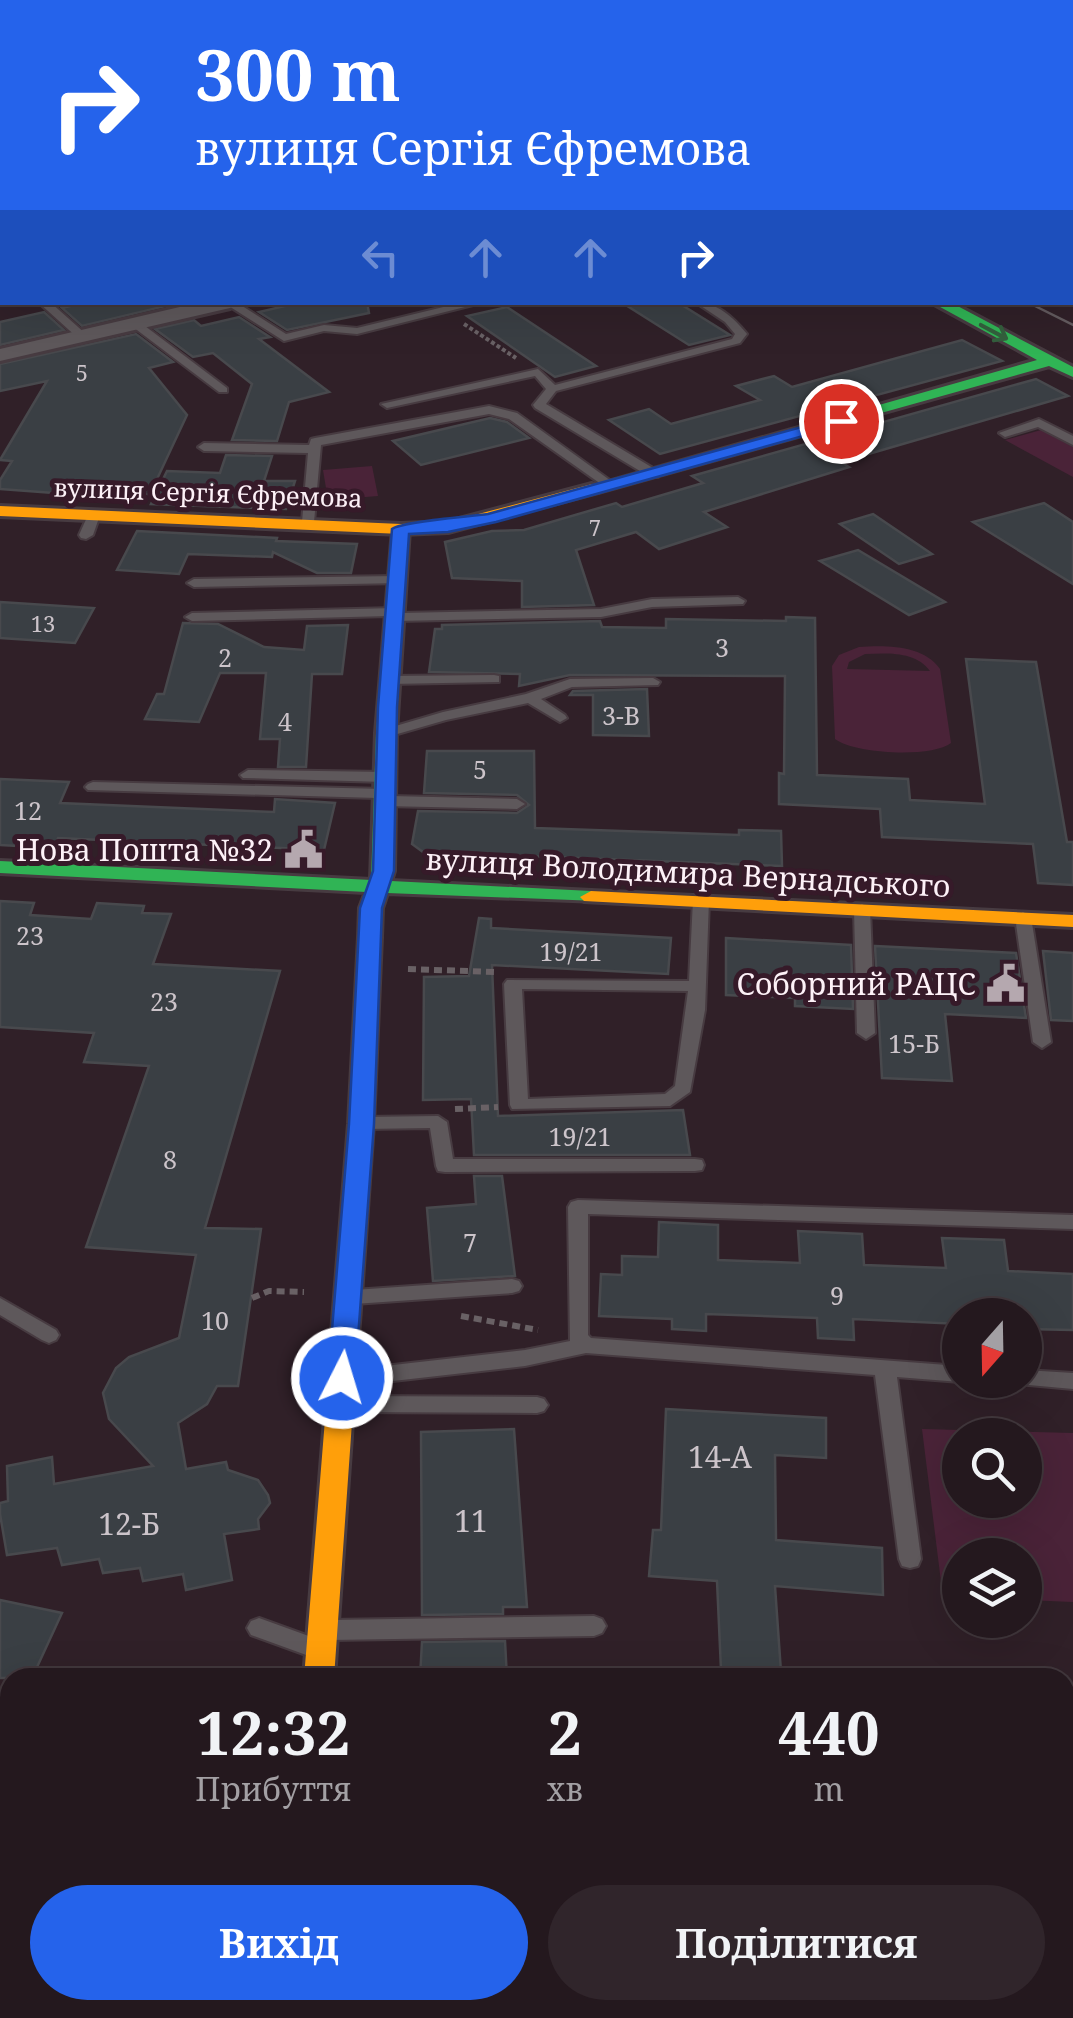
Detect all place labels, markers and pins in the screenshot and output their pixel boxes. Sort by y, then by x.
pin [799,379,884,464]
public building icon: Нова Пошта №32 [282,828,324,870]
place label: Нова Пошта №32 [16,829,273,870]
public building icon: Соборний РАЦС [985,962,1027,1004]
place label: Соборний РАЦС [737,963,976,1004]

